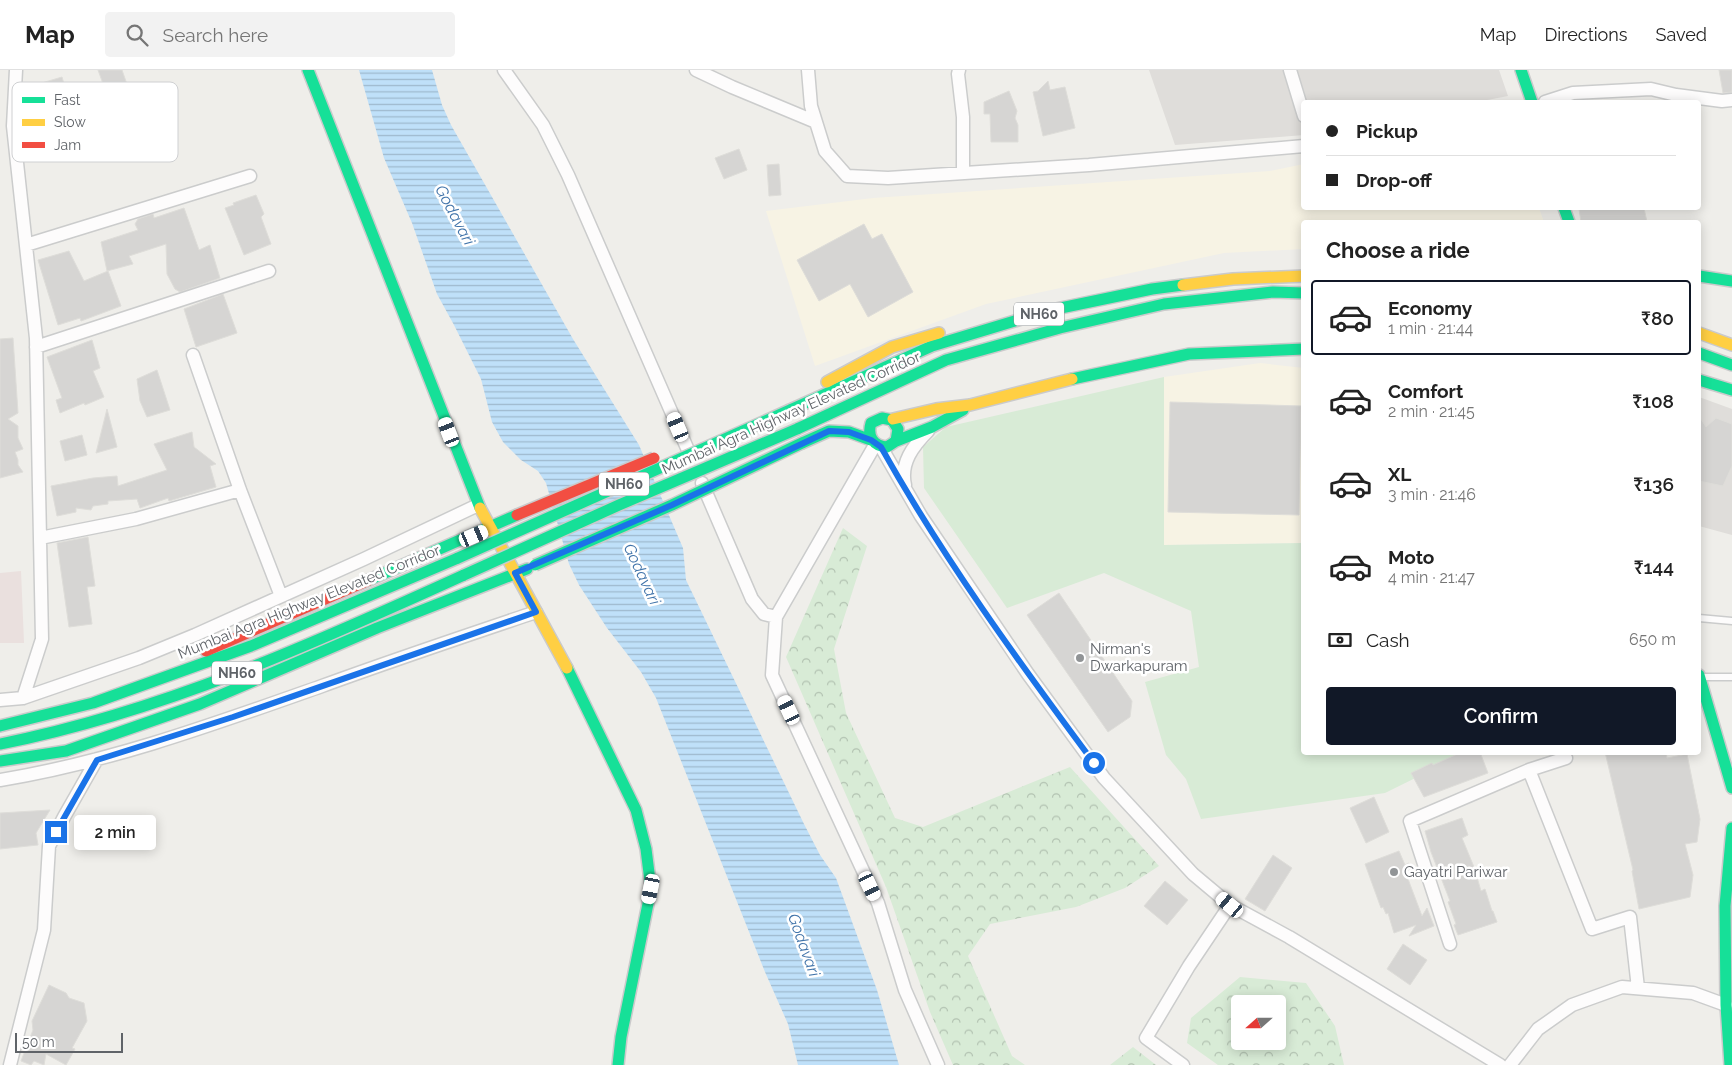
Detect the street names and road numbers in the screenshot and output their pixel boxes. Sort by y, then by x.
road number: NH60 [1014,302,1064,325]
street label: Mumbai Agra Highway Elevated Corridor [659,347,924,478]
road number: NH60 [599,472,649,496]
street label: Mumbai Agra Highway Elevated Corridor [175,541,443,663]
road number: NH60 [212,662,262,684]

